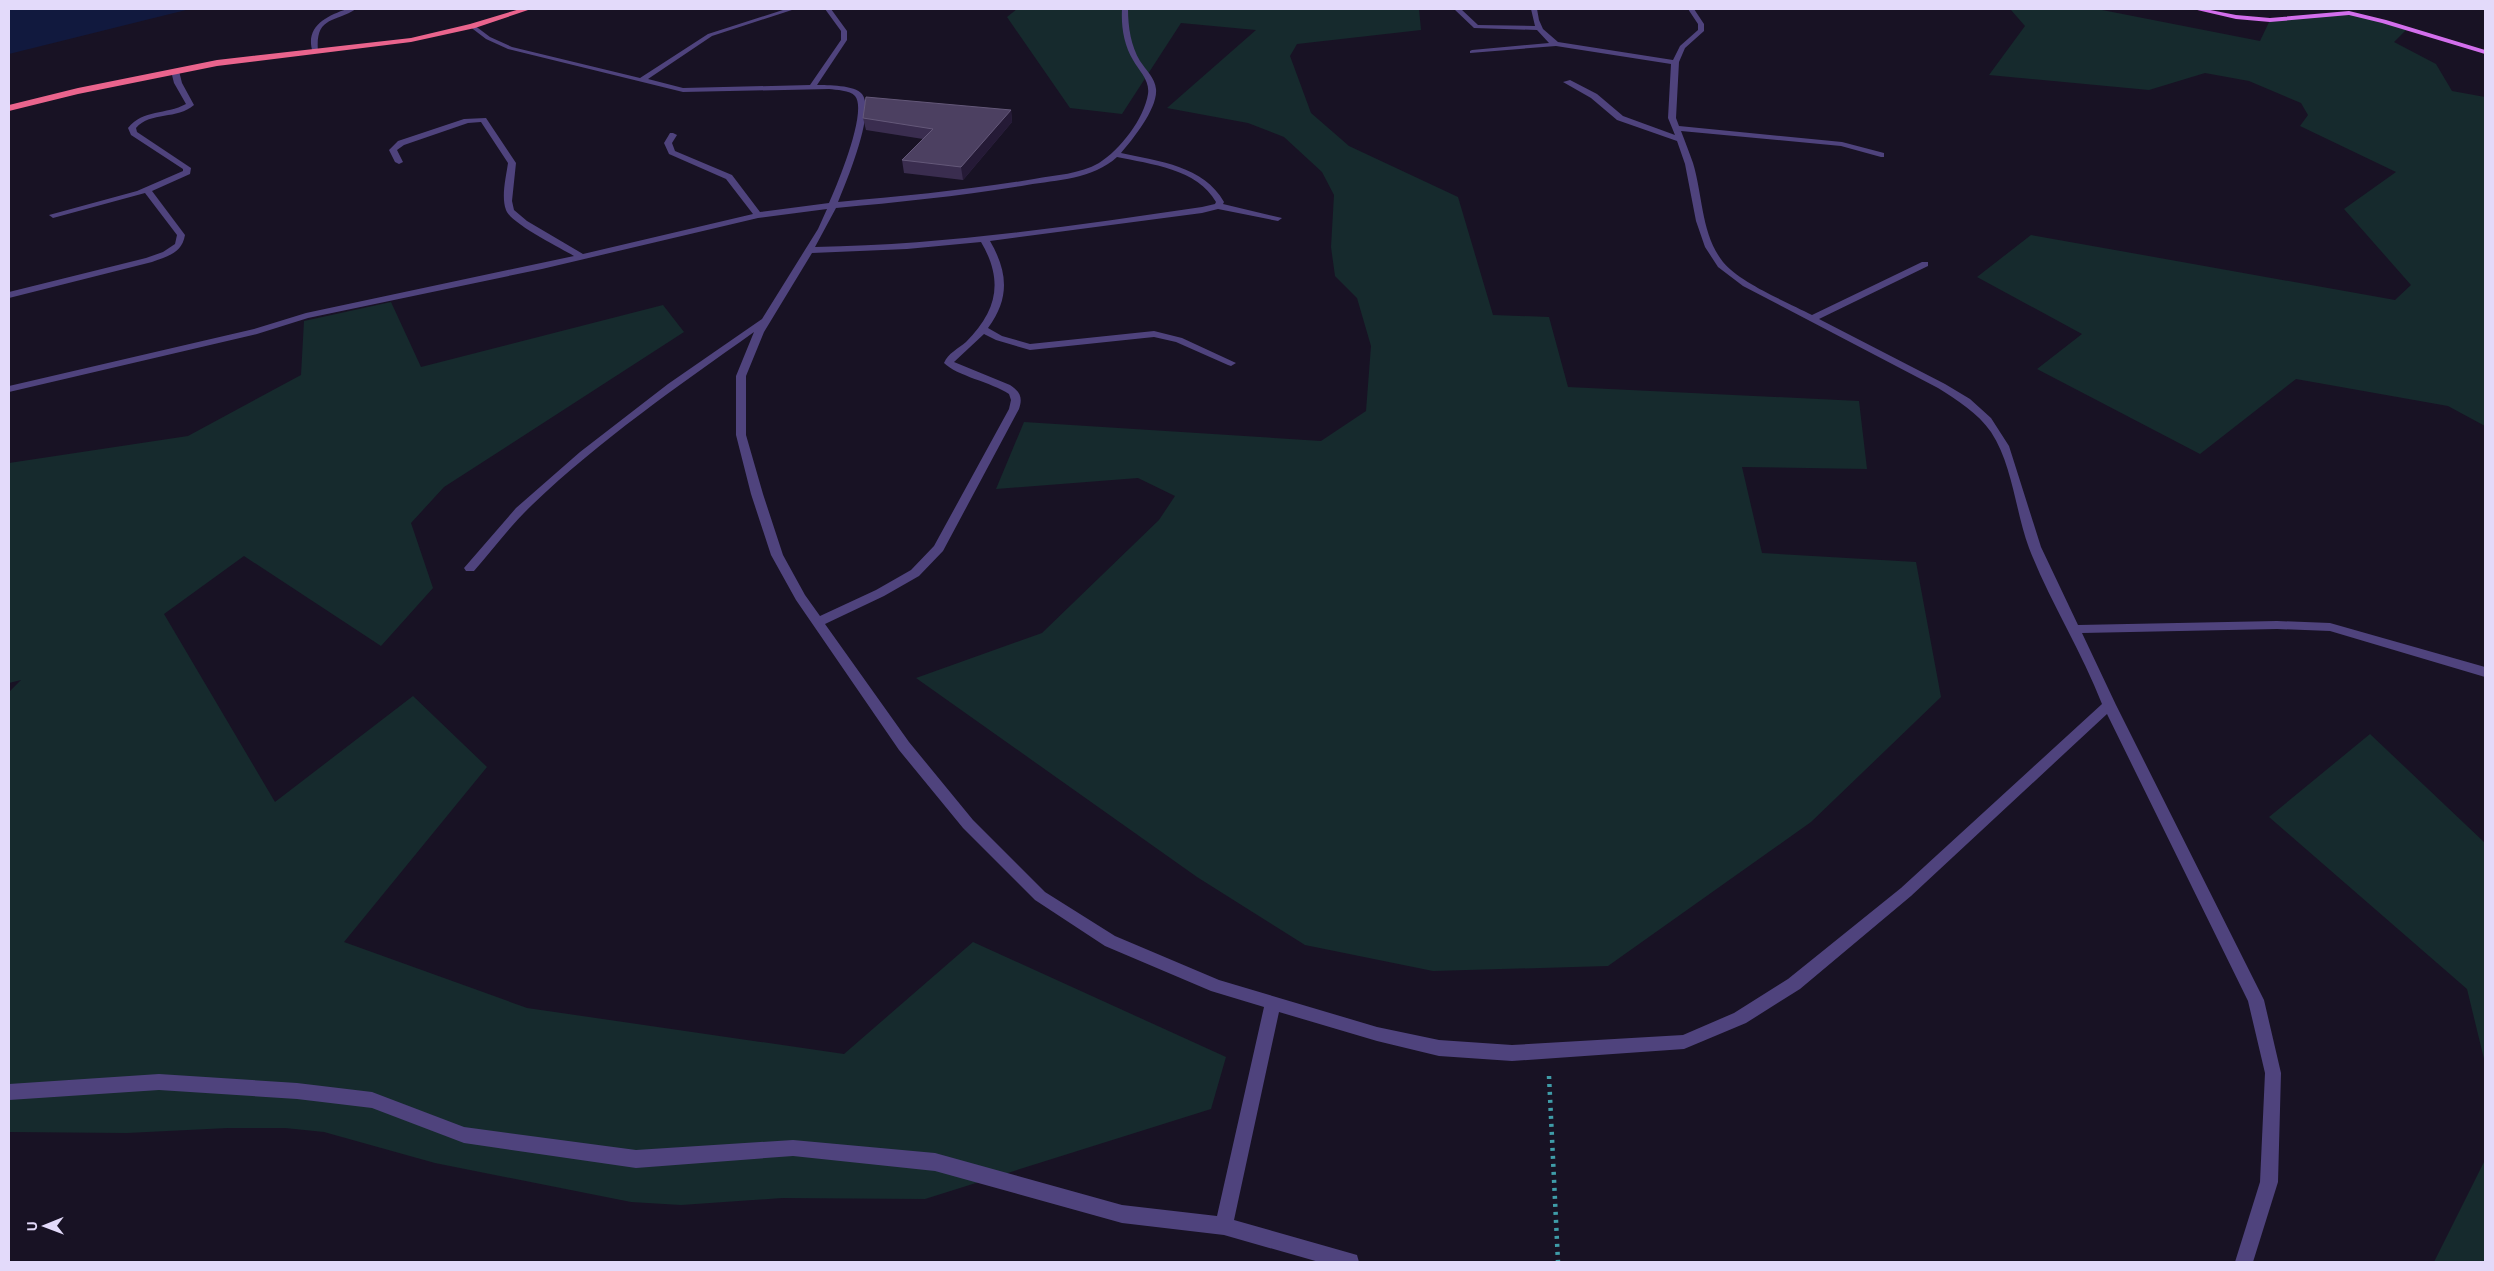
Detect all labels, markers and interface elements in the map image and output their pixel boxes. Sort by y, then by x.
north arrow [20,1201,70,1251]
text: U [23,1221,41,1231]

